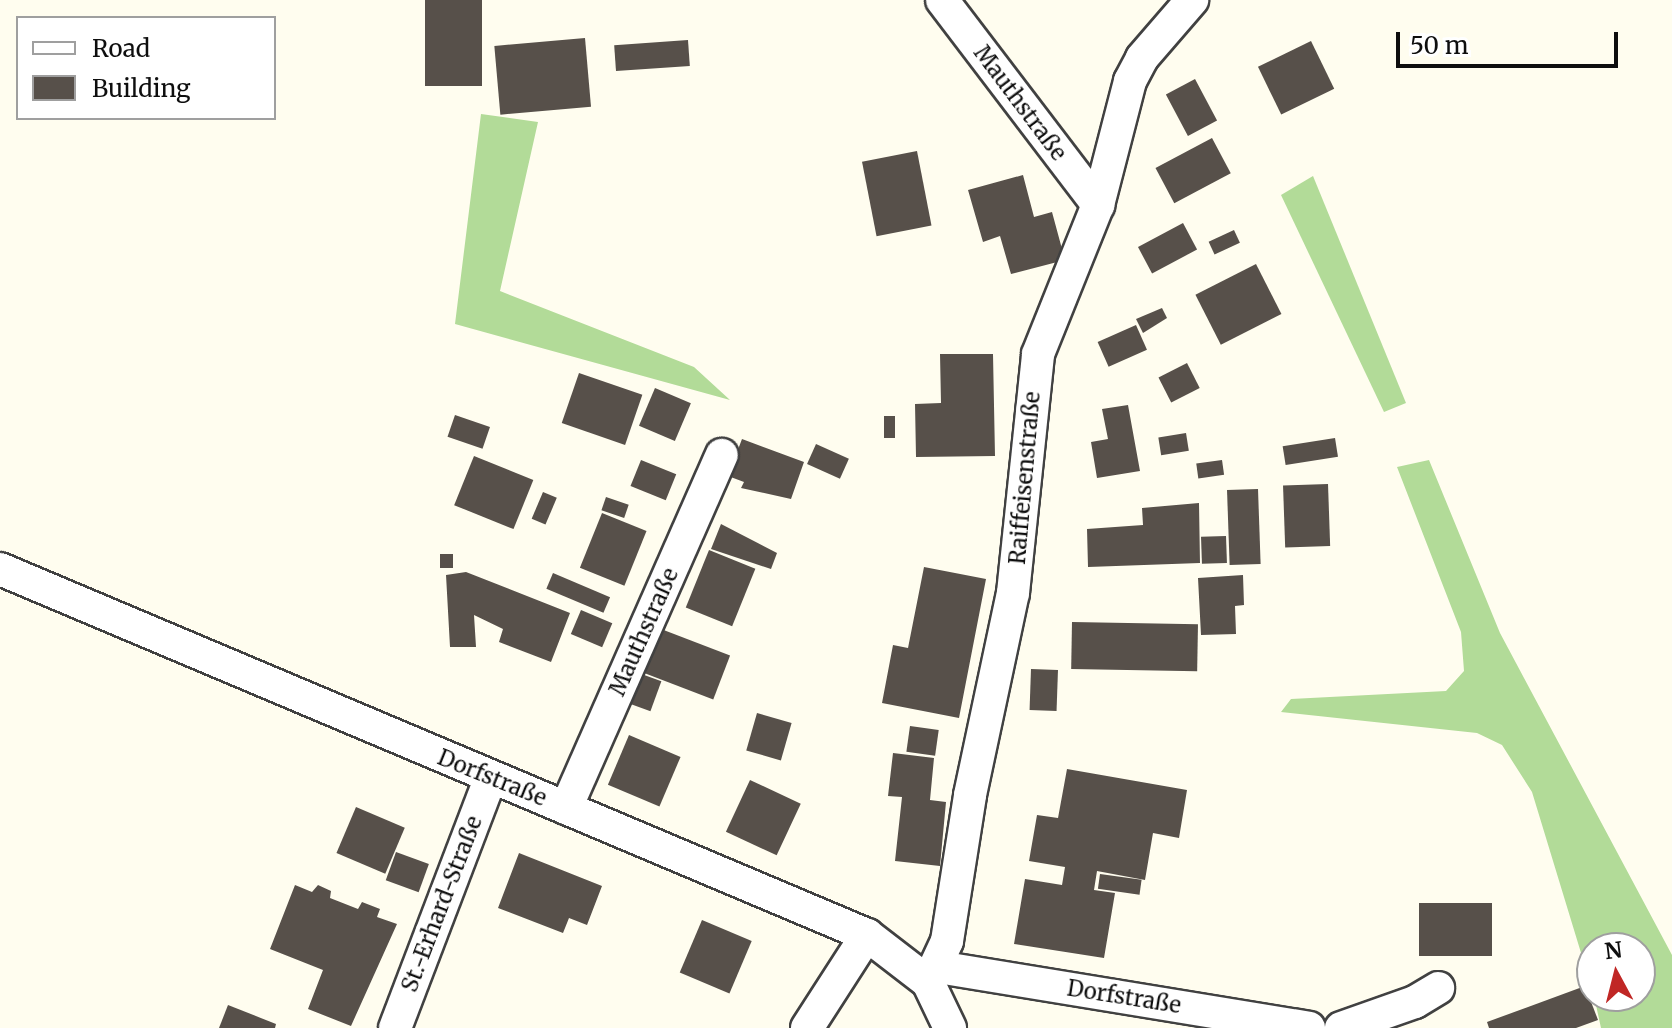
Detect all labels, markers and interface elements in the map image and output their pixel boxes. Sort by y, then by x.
legend [16,16,276,120]
scale bar [1400,16,1622,66]
text: 50 m [1410,30,1469,61]
text: Road [92,33,150,64]
street label: Mauthstraße [968,40,1072,166]
text: Building [92,73,191,104]
street label: Raiffeisenstraße [1004,390,1046,566]
street label: Mauthstraße [604,564,684,700]
street label: Dorfstraße [434,744,550,812]
street label: St.-Erhard-Straße [396,812,488,996]
north arrow [1576,932,1656,1012]
text: N [1603,935,1624,965]
street label: Dorfstraße [1065,975,1183,1019]

